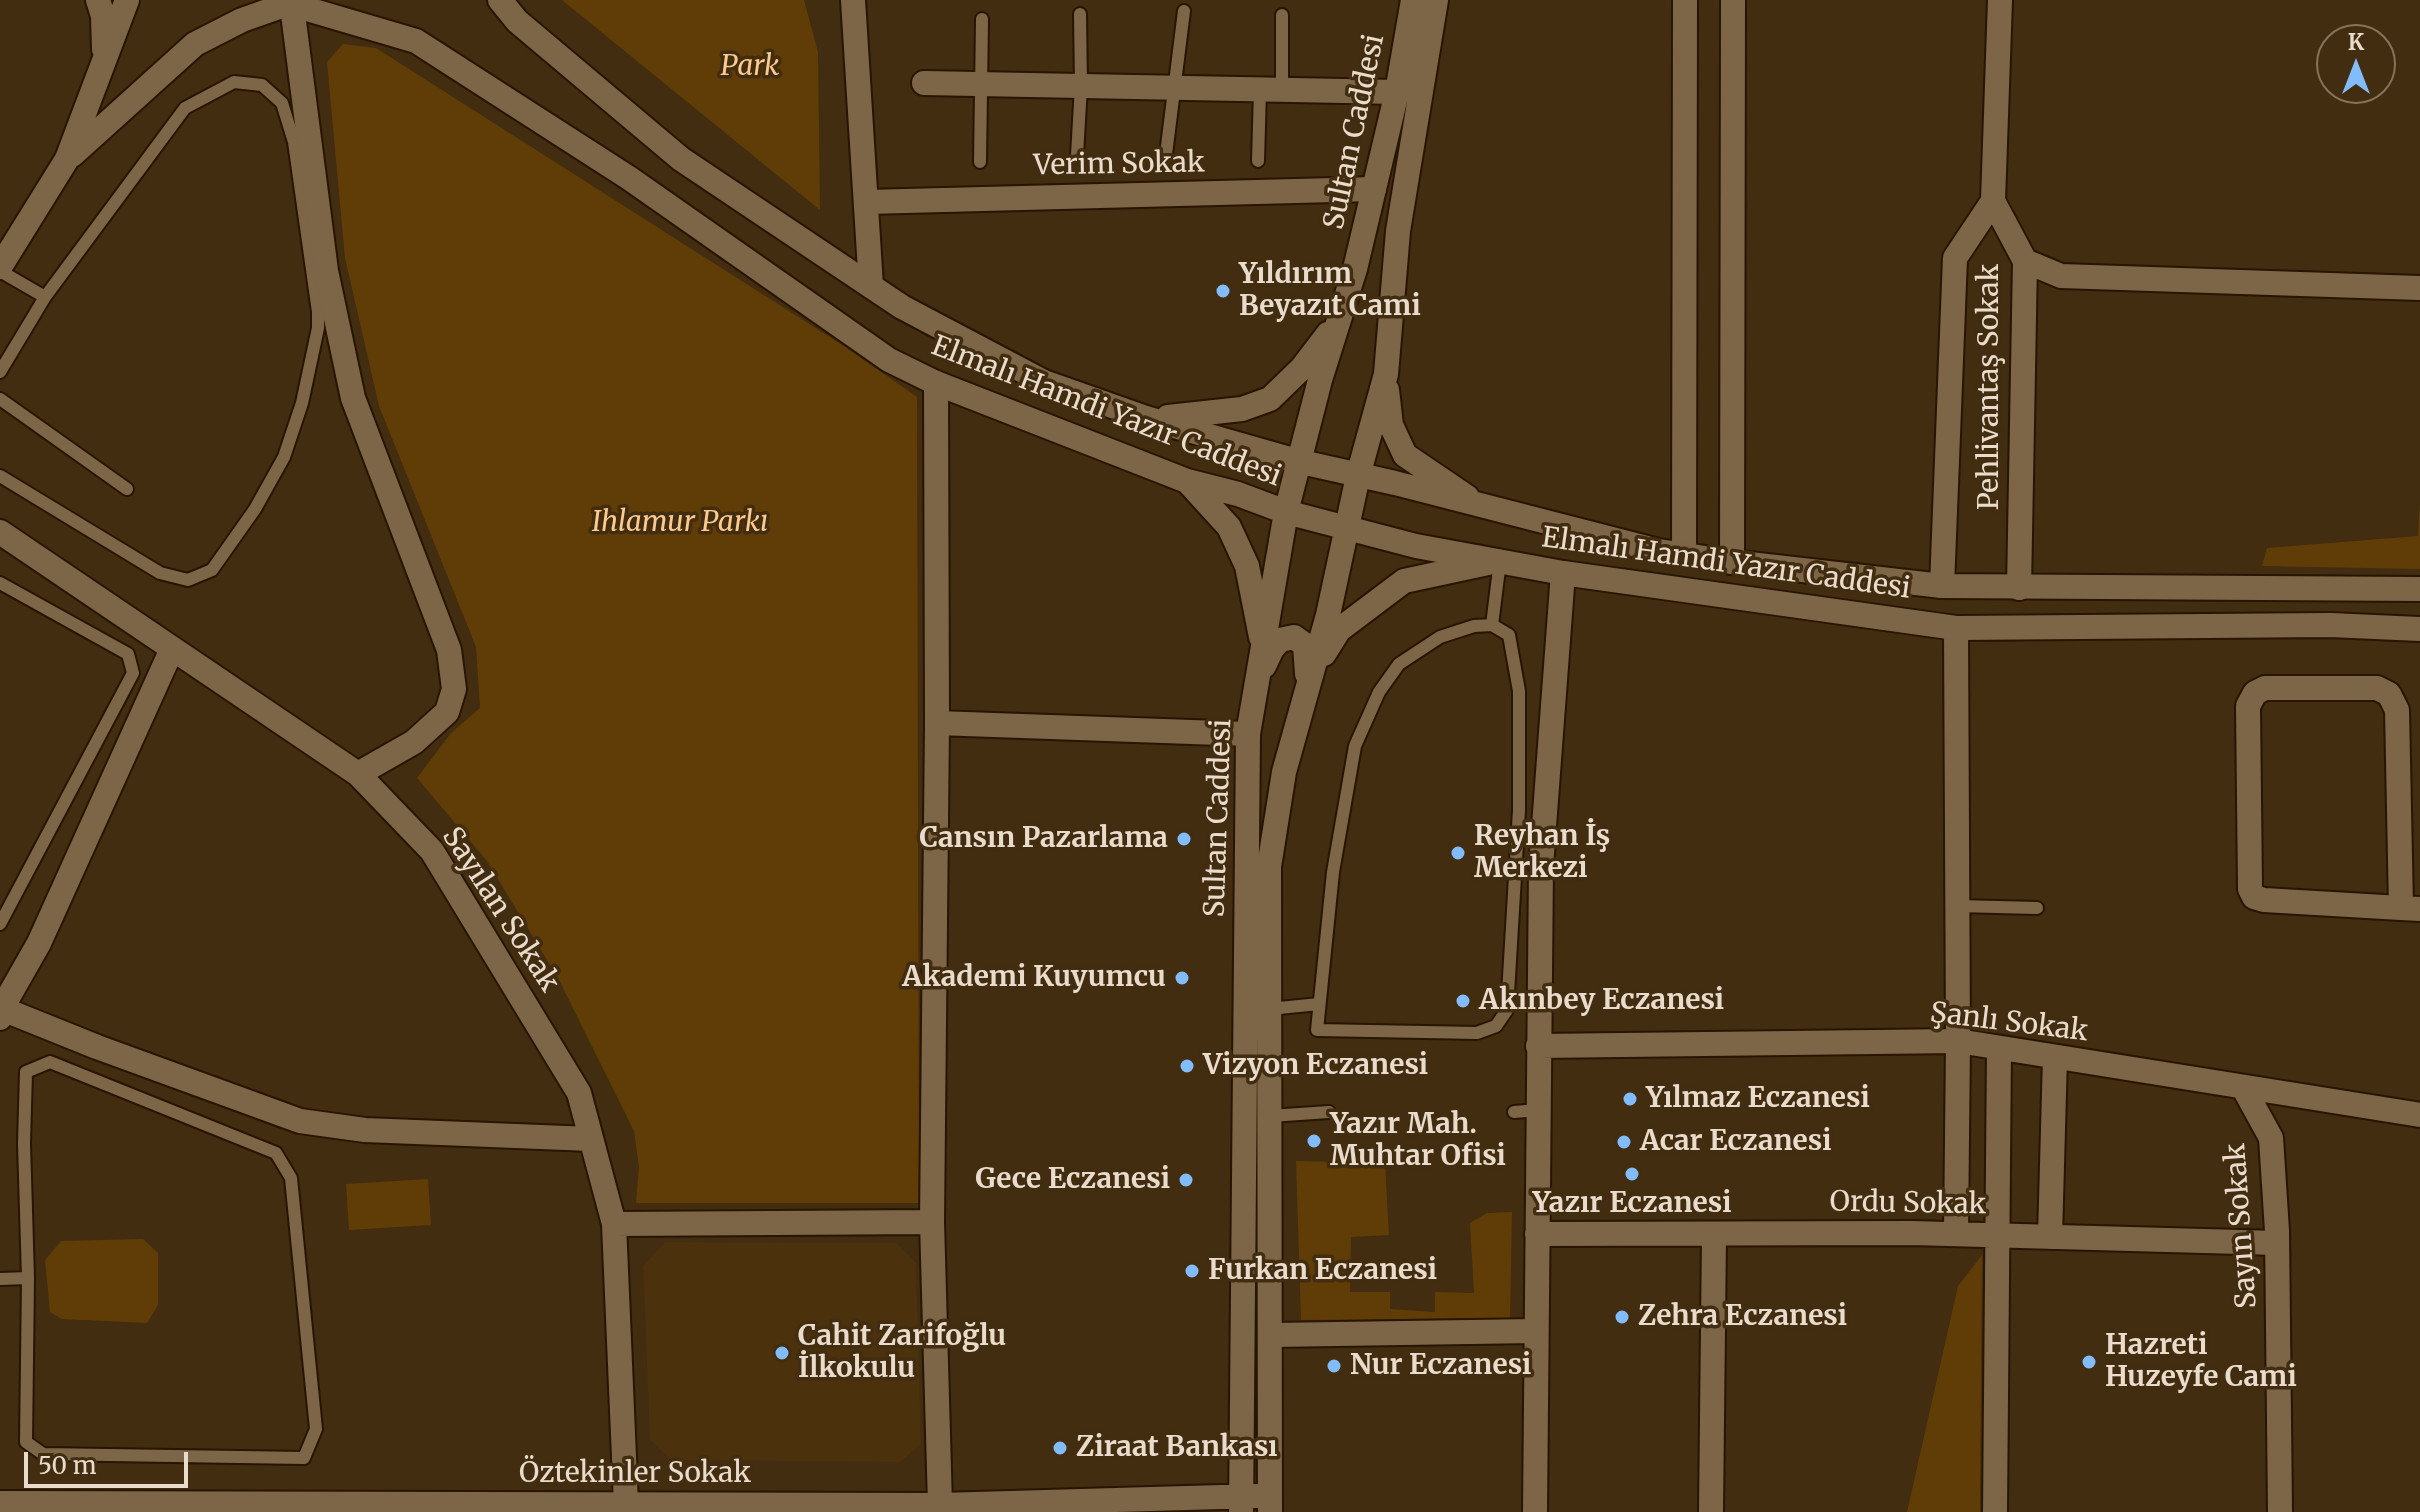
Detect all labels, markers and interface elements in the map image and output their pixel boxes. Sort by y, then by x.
north arrow [2316,24,2396,104]
text: K [2348,28,2364,56]
street label: Sultan Caddesi [1318,31,1392,233]
park label: Park [721,50,779,84]
street label: Verim Sokak [1033,147,1205,183]
place label: Yıldırım Beyazıt Cami [1239,258,1421,324]
street label: Pehlivantaş Sokak [1973,264,2007,510]
marker: Yıldırım Beyazıt Cami [1214,282,1232,300]
street label: Elmalı Hamdi Yazır Caddesi [926,330,1286,494]
park label: Ihlamur Parkı [592,506,768,540]
street label: Elmalı Hamdi Yazır Caddesi [1540,521,1912,607]
street label: Sultan Caddesi [1199,718,1239,918]
place label: Reyhan İş Merkezi [1474,820,1610,886]
street label: Sayılan Sokak [434,822,566,998]
place label: Cansın Pazarlama [919,822,1168,856]
marker: Cansın Pazarlama [1175,830,1193,848]
marker: Reyhan İş Merkezi [1449,844,1467,862]
place label: Akademi Kuyumcu [902,961,1166,995]
marker: Akademi Kuyumcu [1173,969,1191,987]
place label: Akınbey Eczanesi [1479,984,1724,1018]
marker: Akınbey Eczanesi [1454,992,1472,1010]
street label: Şanlı Sokak [1928,997,2090,1049]
place label: Vizyon Eczanesi [1203,1049,1428,1083]
marker: Vizyon Eczanesi [1178,1057,1196,1075]
place label: Yılmaz Eczanesi [1646,1082,1870,1116]
marker: Yılmaz Eczanesi [1621,1090,1639,1108]
place label: Yazır Mah. Muhtar Ofisi [1330,1108,1506,1174]
place label: Acar Eczanesi [1640,1125,1831,1159]
marker: Yazır Mah. Muhtar Ofisi [1305,1132,1323,1150]
marker: Acar Eczanesi [1615,1133,1633,1151]
street label: Sayın Sokak [2219,1142,2265,1310]
place label: Gece Eczanesi [975,1163,1170,1197]
marker: Yazır Eczanesi [1623,1165,1641,1183]
marker: Gece Eczanesi [1177,1171,1195,1189]
street label: Ordu Sokak [1829,1186,1987,1222]
place label: Yazır Eczanesi [1533,1187,1731,1221]
place label: Furkan Eczanesi [1208,1254,1437,1288]
marker: Furkan Eczanesi [1183,1262,1201,1280]
place label: Zehra Eczanesi [1638,1300,1847,1334]
marker: Zehra Eczanesi [1613,1308,1631,1326]
place label: Cahit Zarifoğlu İlkokulu [798,1320,1006,1386]
place label: Hazreti Huzeyfe Cami [2105,1329,2297,1395]
marker: Cahit Zarifoğlu İlkokulu [773,1344,791,1362]
place label: Nur Eczanesi [1350,1349,1531,1383]
marker: Hazreti Huzeyfe Cami [2080,1353,2098,1371]
marker: Nur Eczanesi [1325,1357,1343,1375]
place label: Ziraat Bankası [1076,1431,1278,1465]
scale bar [28,1436,192,1486]
marker: Ziraat Bankası [1051,1439,1069,1457]
text: 50 m [38,1450,97,1481]
street label: Öztekinler Sokak [519,1457,751,1491]

